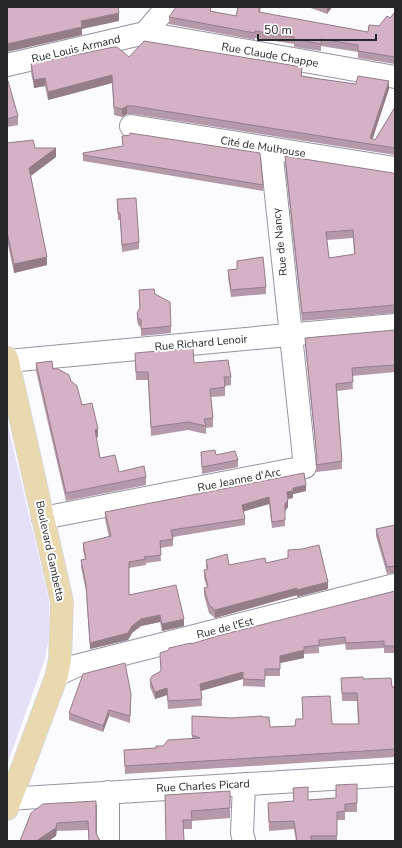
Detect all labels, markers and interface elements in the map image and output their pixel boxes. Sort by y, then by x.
scale bar [258,16,376,42]
text: 50 m [264,22,292,38]
street label: Rue Louis Armand [30,31,122,67]
street label: Rue Claude Chappe [220,39,320,71]
street label: Cité de Mulhouse [219,133,307,161]
street label: Rue de Nancy [269,207,291,277]
street label: Rue Richard Lenoir [154,331,248,355]
street label: Rue Jeanne d'Arc [196,465,282,495]
street label: Boulevard Gambetta [32,500,68,603]
street label: Rue de l'Est [195,614,255,642]
street label: Rue Charles Picard [156,776,250,796]

